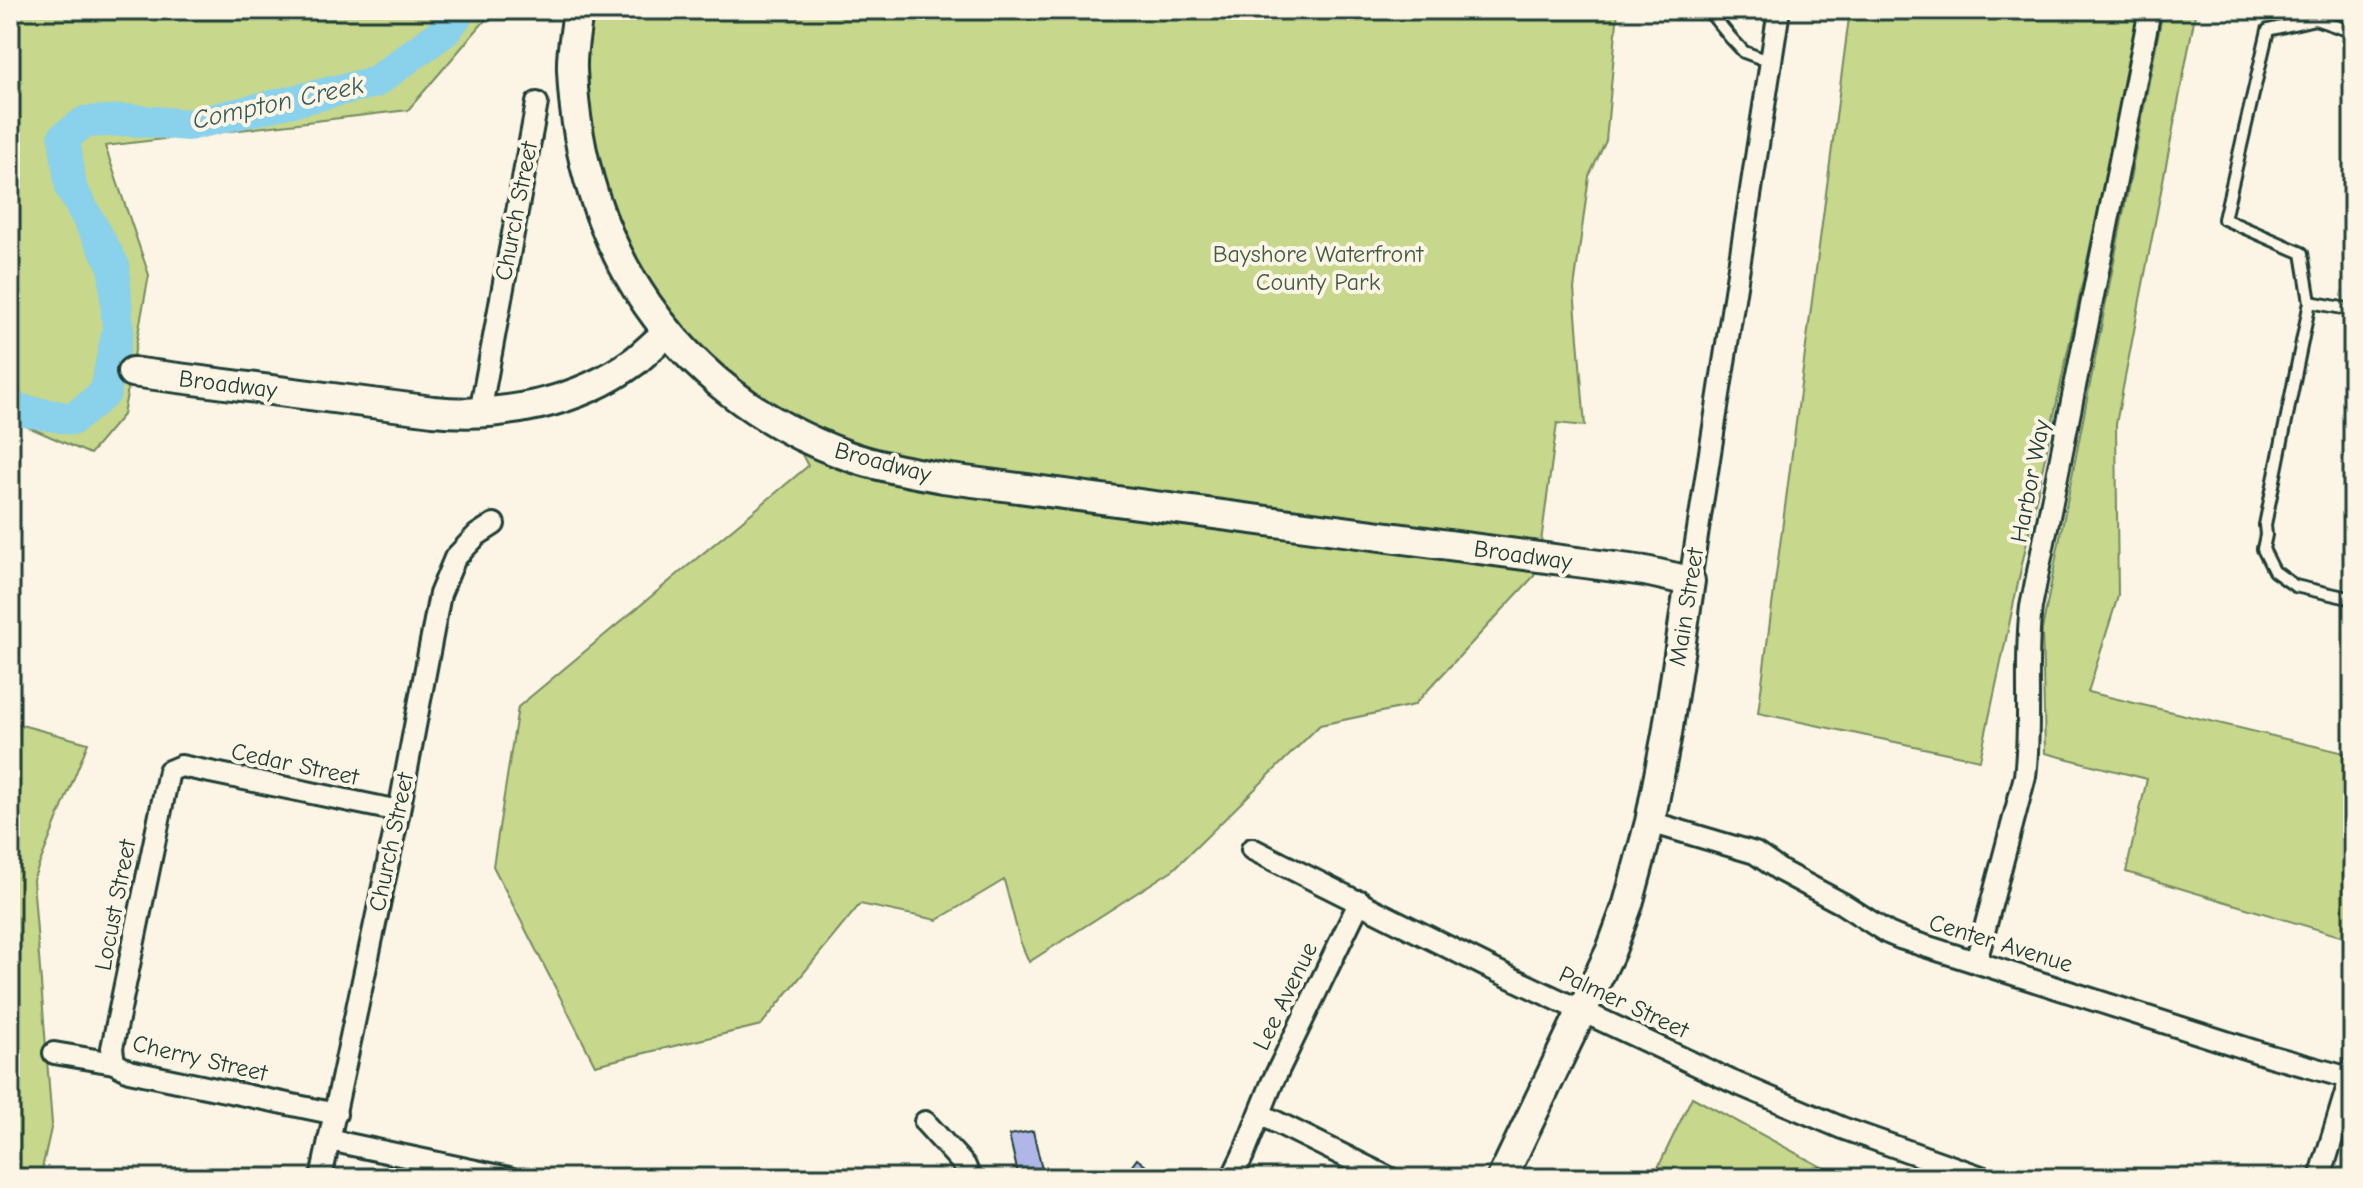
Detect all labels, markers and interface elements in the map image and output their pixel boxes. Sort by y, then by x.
water label: Compton Creek [190,70,367,136]
street label: Church Street [489,138,543,283]
park label: Bayshore Waterfront County Park [1213,240,1424,296]
street label: Broadway [177,364,279,404]
street label: Harbor Way [2004,417,2056,545]
street label: Broadway [832,436,935,488]
street label: Broadway [1472,534,1574,576]
street label: Main Street [1663,545,1709,668]
street label: Cedar Street [229,737,362,791]
street label: Church Street [363,769,420,914]
street label: Locust Street [89,836,142,973]
street label: Center Avenue [1926,908,2076,978]
street label: Lee Avenue [1247,937,1323,1055]
street label: Palmer Street [1555,960,1694,1045]
street label: Cherry Street [130,1029,271,1087]

